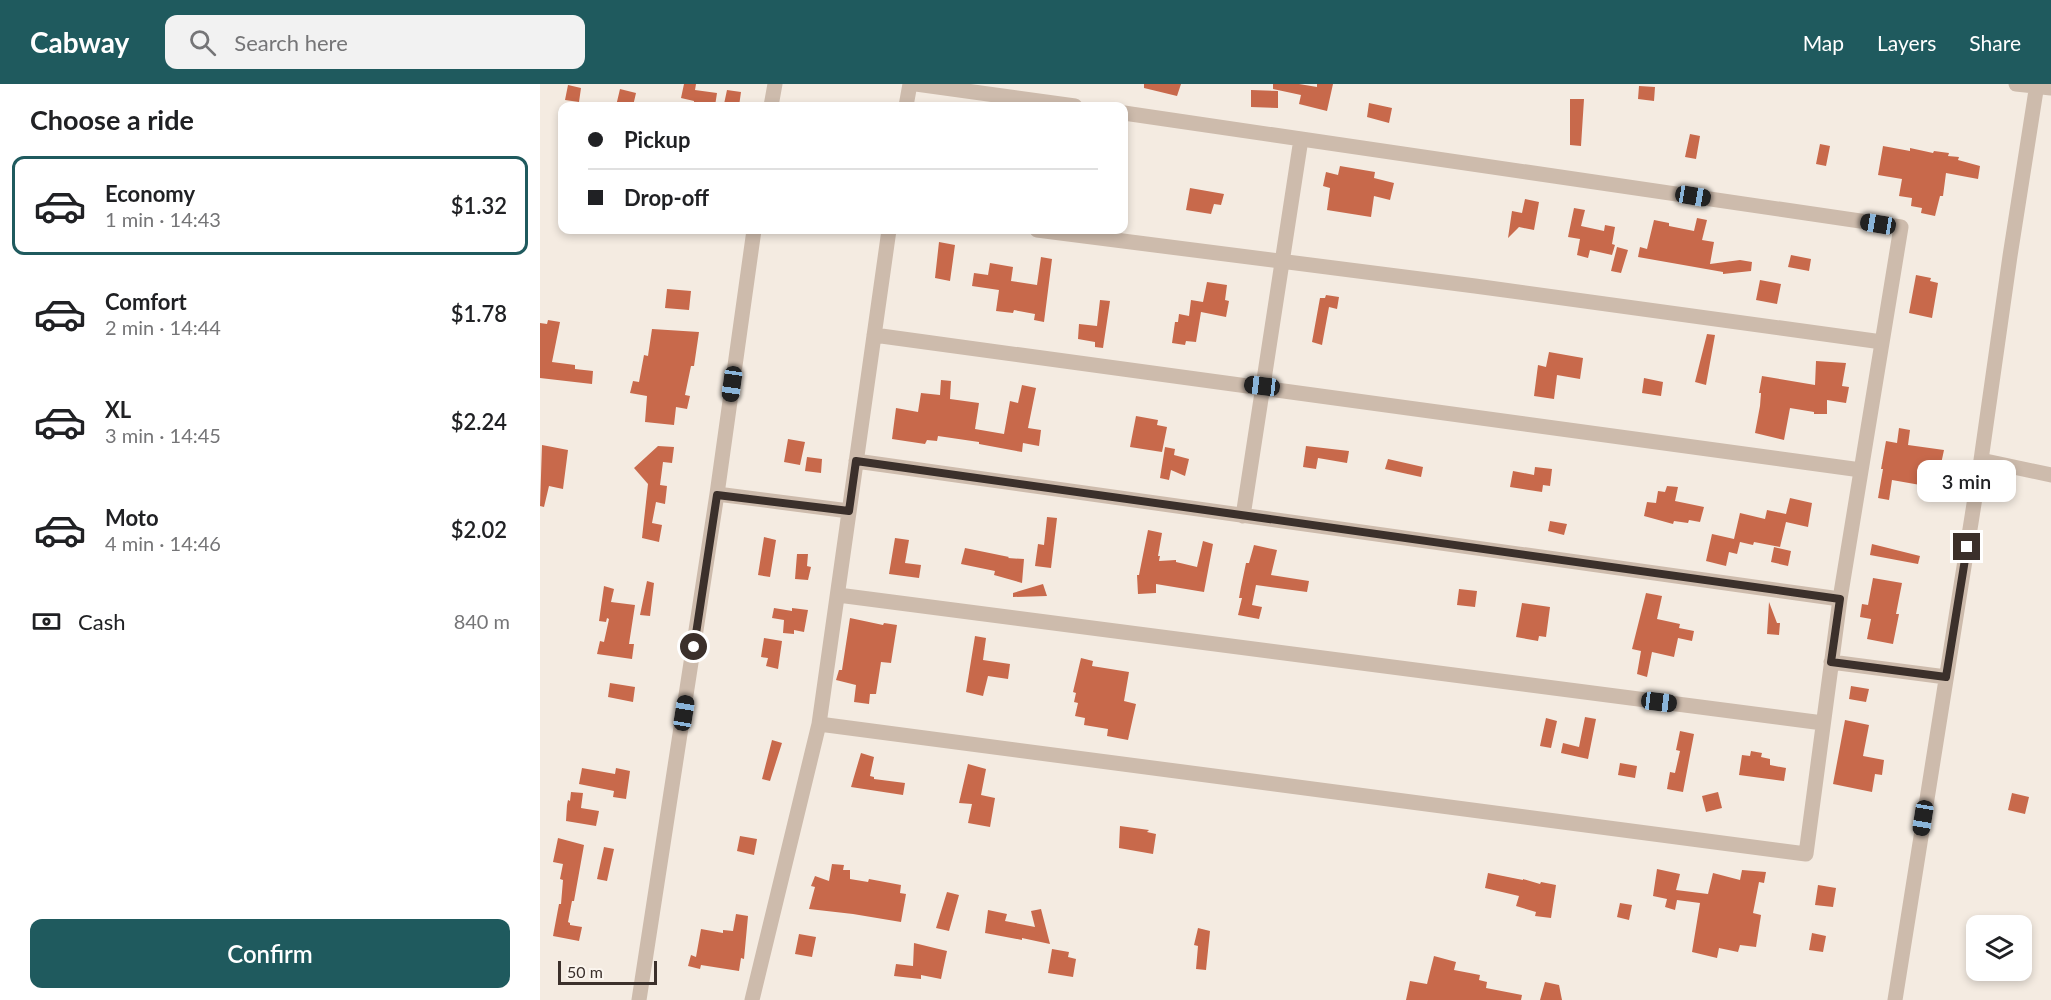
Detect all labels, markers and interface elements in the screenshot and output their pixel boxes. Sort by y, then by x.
search box [165,15,585,69]
text: Cabway [30,25,129,59]
icon: search [186,26,219,59]
text: Search here [234,29,348,56]
text: Map [1803,30,1844,55]
text: Layers [1877,30,1936,55]
text: Share [1969,30,2021,55]
text: Choose a ride [30,103,194,136]
text: Pickup [624,126,690,153]
icon: car [33,179,87,233]
text: Economy [105,180,195,207]
text: Drop-off [624,184,709,211]
car [1674,184,1712,208]
text: $1.32 [451,192,507,219]
text: 1 min · 14:43 [105,207,221,231]
car [1859,212,1897,236]
icon: car [33,287,87,341]
text: Comfort [105,288,187,315]
text: $1.78 [451,300,507,327]
text: 2 min · 14:44 [105,315,221,339]
car [721,365,743,403]
car [1243,375,1281,397]
icon: car [33,395,87,449]
text: XL [105,396,131,423]
text: $2.24 [451,408,507,435]
text: 3 min · 14:45 [105,423,221,447]
callout: 3 min [1918,460,2016,502]
text: 3 min [1942,469,1991,493]
icon: car [33,503,87,557]
text: Moto [105,504,159,531]
text: $2.02 [451,516,507,543]
text: 4 min · 14:46 [105,531,221,555]
route end [1953,533,1980,560]
icon: cash [30,605,63,638]
text: Cash [78,608,125,635]
text: 840 m [454,609,510,633]
route start [680,633,707,660]
car [1640,691,1678,713]
car [672,694,696,732]
car [1911,799,1935,837]
map controls [1966,915,2032,981]
button: layers [1966,915,2032,981]
button: Confirm [30,919,510,988]
scale bar [558,958,657,986]
text: 50 m [567,962,603,981]

